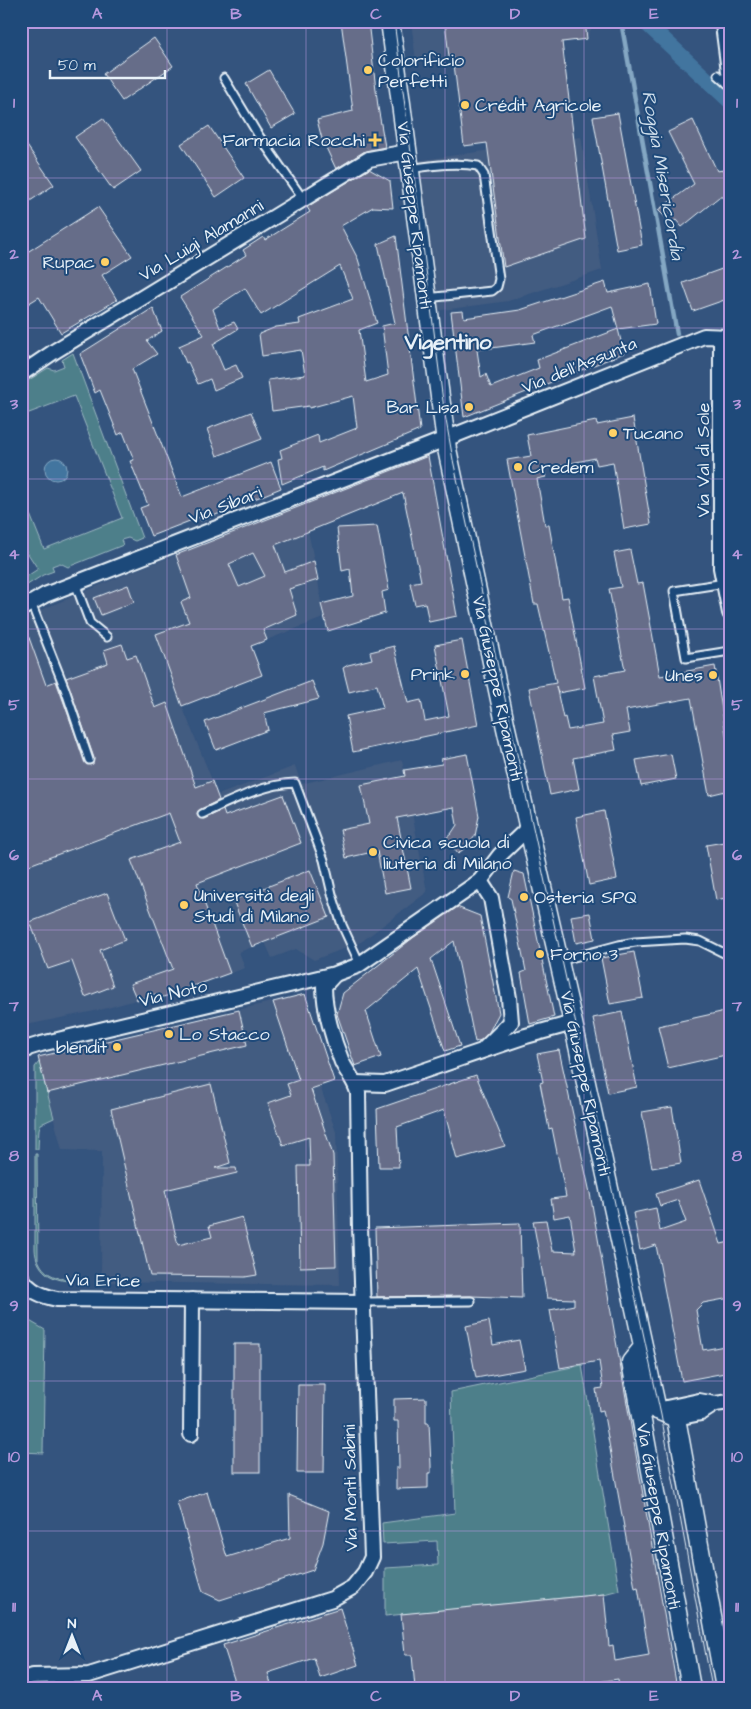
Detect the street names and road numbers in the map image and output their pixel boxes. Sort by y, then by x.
street label: Via Giuseppe Ripamonti [391,120,438,310]
street label: Via Luigi Alamanni [134,193,269,288]
street label: Via dell'Assunta [518,331,640,400]
street label: Via Val di Sole [691,403,716,517]
street label: Via Sibari [185,480,266,531]
street label: Via Giuseppe Ripamonti [466,593,529,783]
street label: Via Noto [137,974,210,1013]
street label: Via Giuseppe Ripamonti [554,988,617,1178]
street label: Via Erice [65,1267,141,1294]
street label: Via Giuseppe Ripamonti [630,1421,687,1611]
street label: Via Monti Sabini [337,1424,364,1552]

